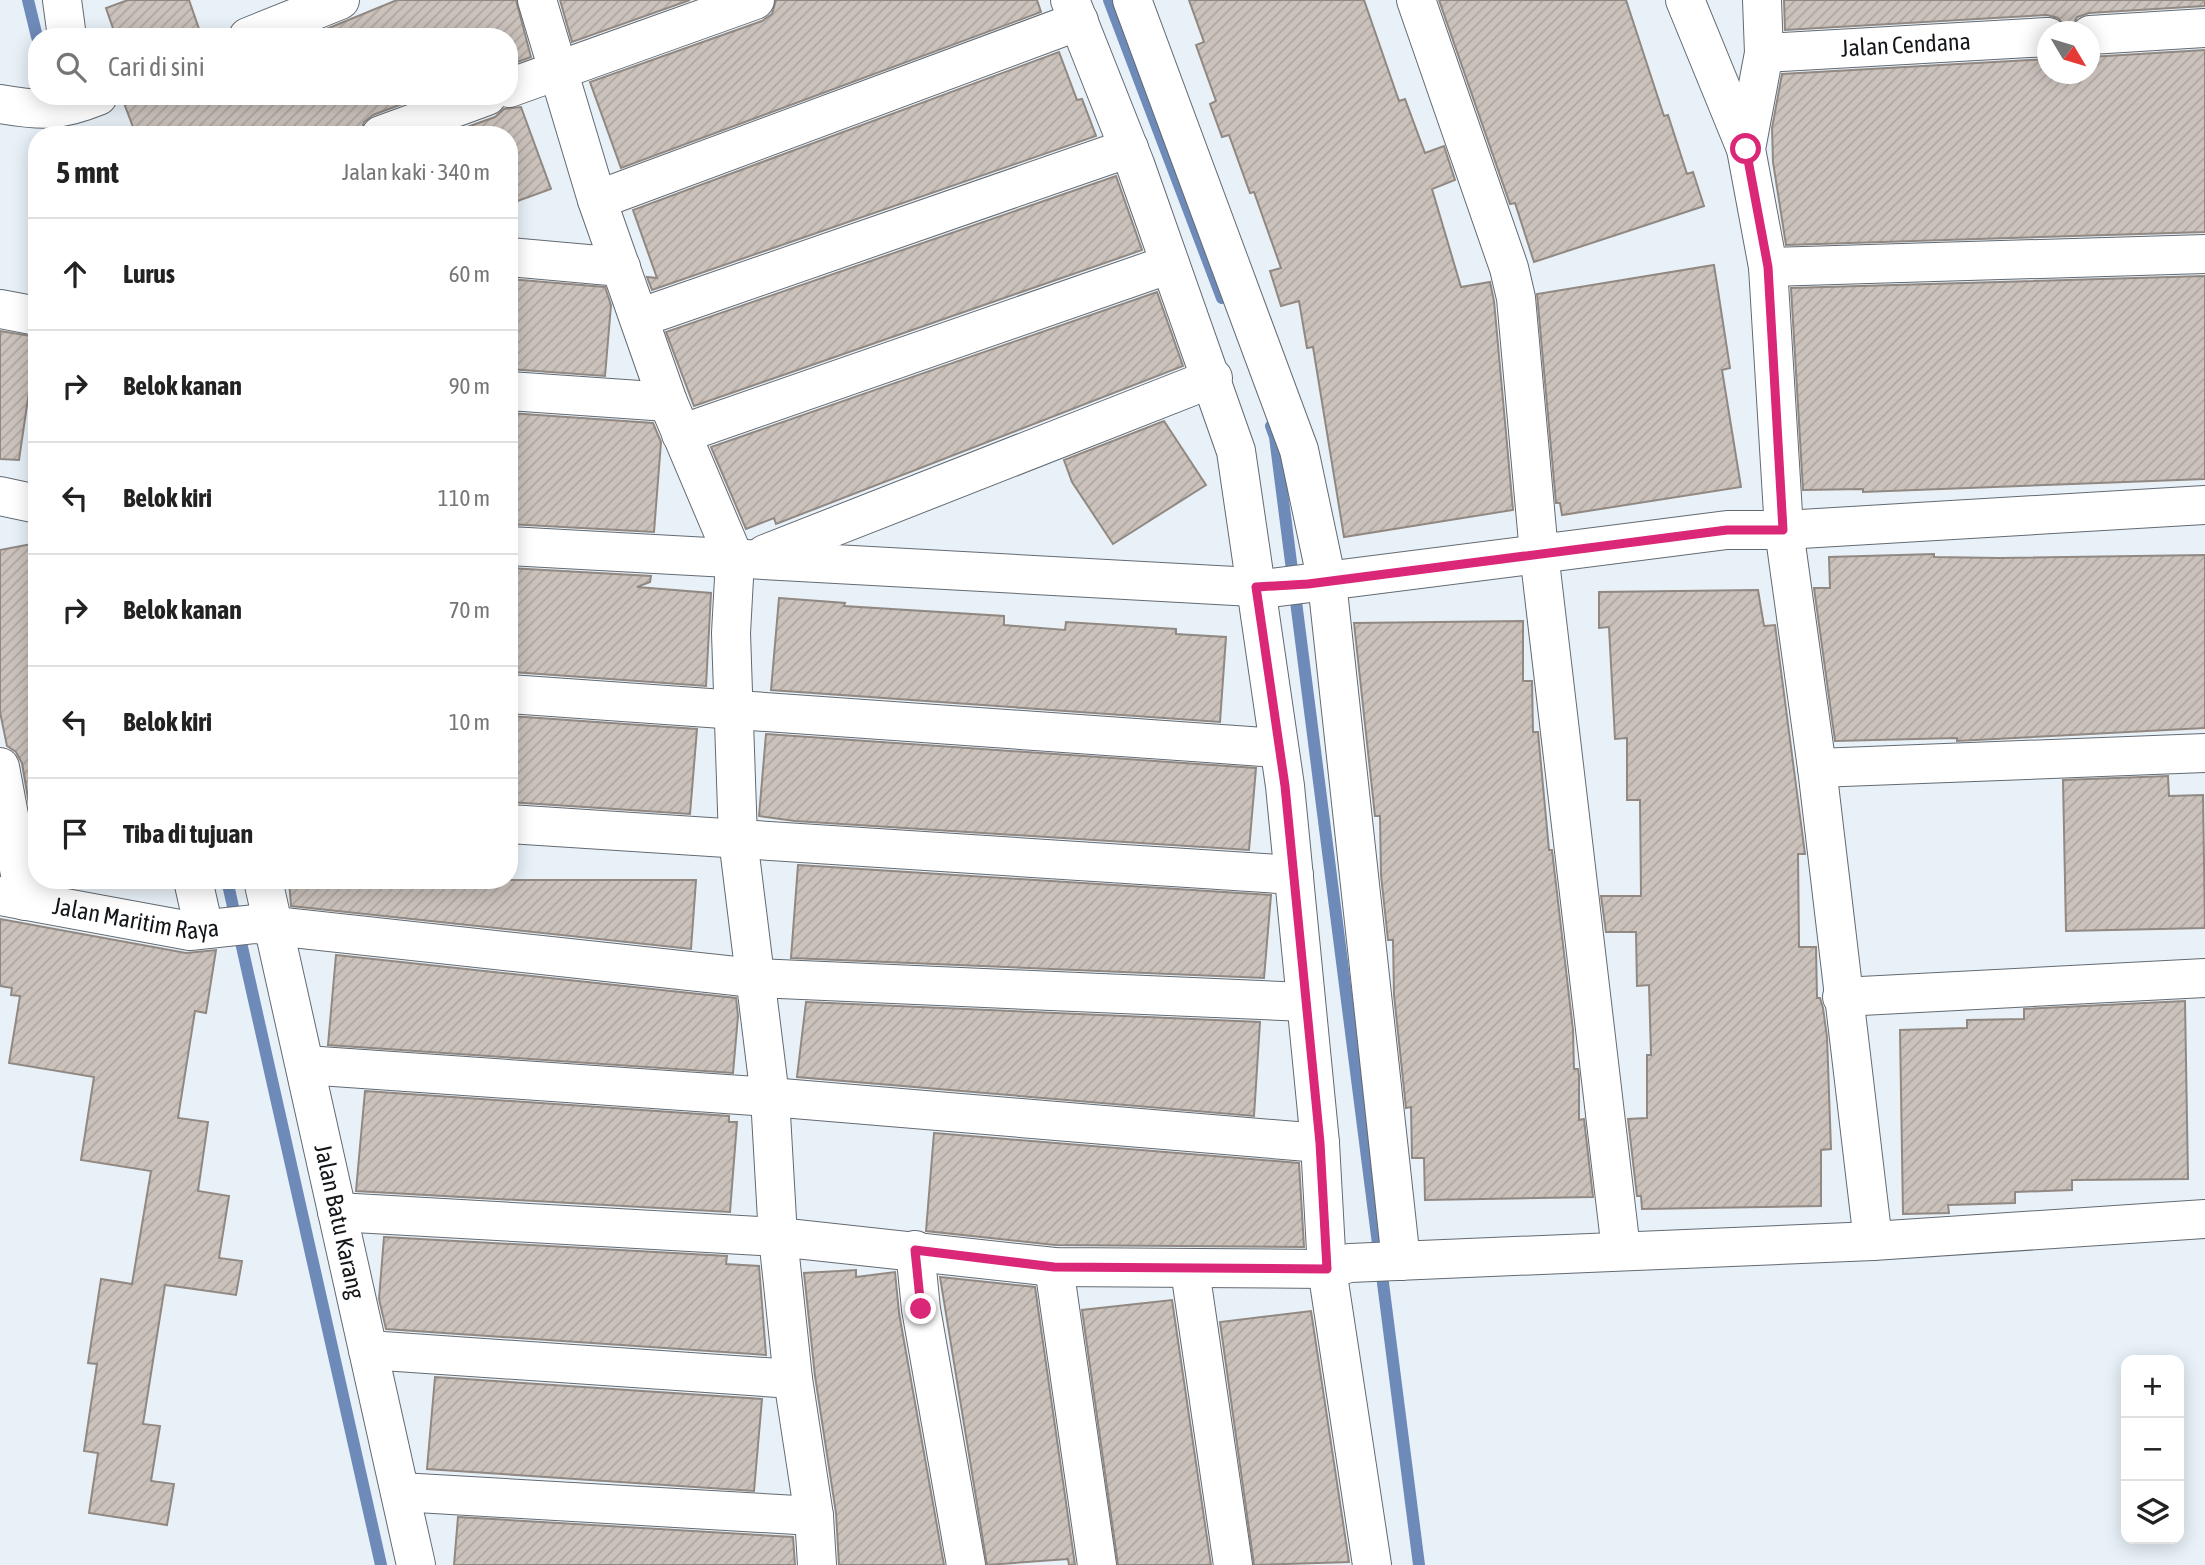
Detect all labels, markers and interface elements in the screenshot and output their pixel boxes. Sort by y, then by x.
north arrow [2037,21,2100,84]
street label: Jalan Cendana [1840,27,1971,62]
search box [28,28,518,105]
icon: search [52,48,90,86]
text: Cari di sini [108,52,205,82]
route start [1730,133,1761,164]
text: 5 mnt [56,155,119,189]
text: Jalan kaki · 340 m [342,159,490,185]
icon: ahead [56,255,94,293]
text: Lurus [123,259,175,289]
text: 60 m [449,261,490,287]
icon: right [56,367,94,405]
text: Belok kanan [123,371,242,401]
text: 90 m [449,373,490,399]
icon: left [56,479,94,517]
text: Belok kiri [123,483,212,513]
text: 110 m [438,485,490,511]
icon: right [56,591,94,629]
text: Belok kanan [123,595,242,625]
text: 70 m [449,597,490,623]
icon: left [56,703,94,741]
text: Belok kiri [123,707,212,737]
text: 10 m [449,709,490,735]
icon: arrive [56,815,94,853]
text: Tiba di tujuan [123,819,253,849]
street label: Jalan Maritim Raya [51,892,220,944]
street label: Jalan Batu Karang [309,1141,370,1302]
route end [905,1293,936,1324]
map controls [2121,1355,2184,1544]
button: + [2121,1355,2184,1418]
button: − [2121,1418,2184,1481]
button: layers [2121,1481,2184,1544]

